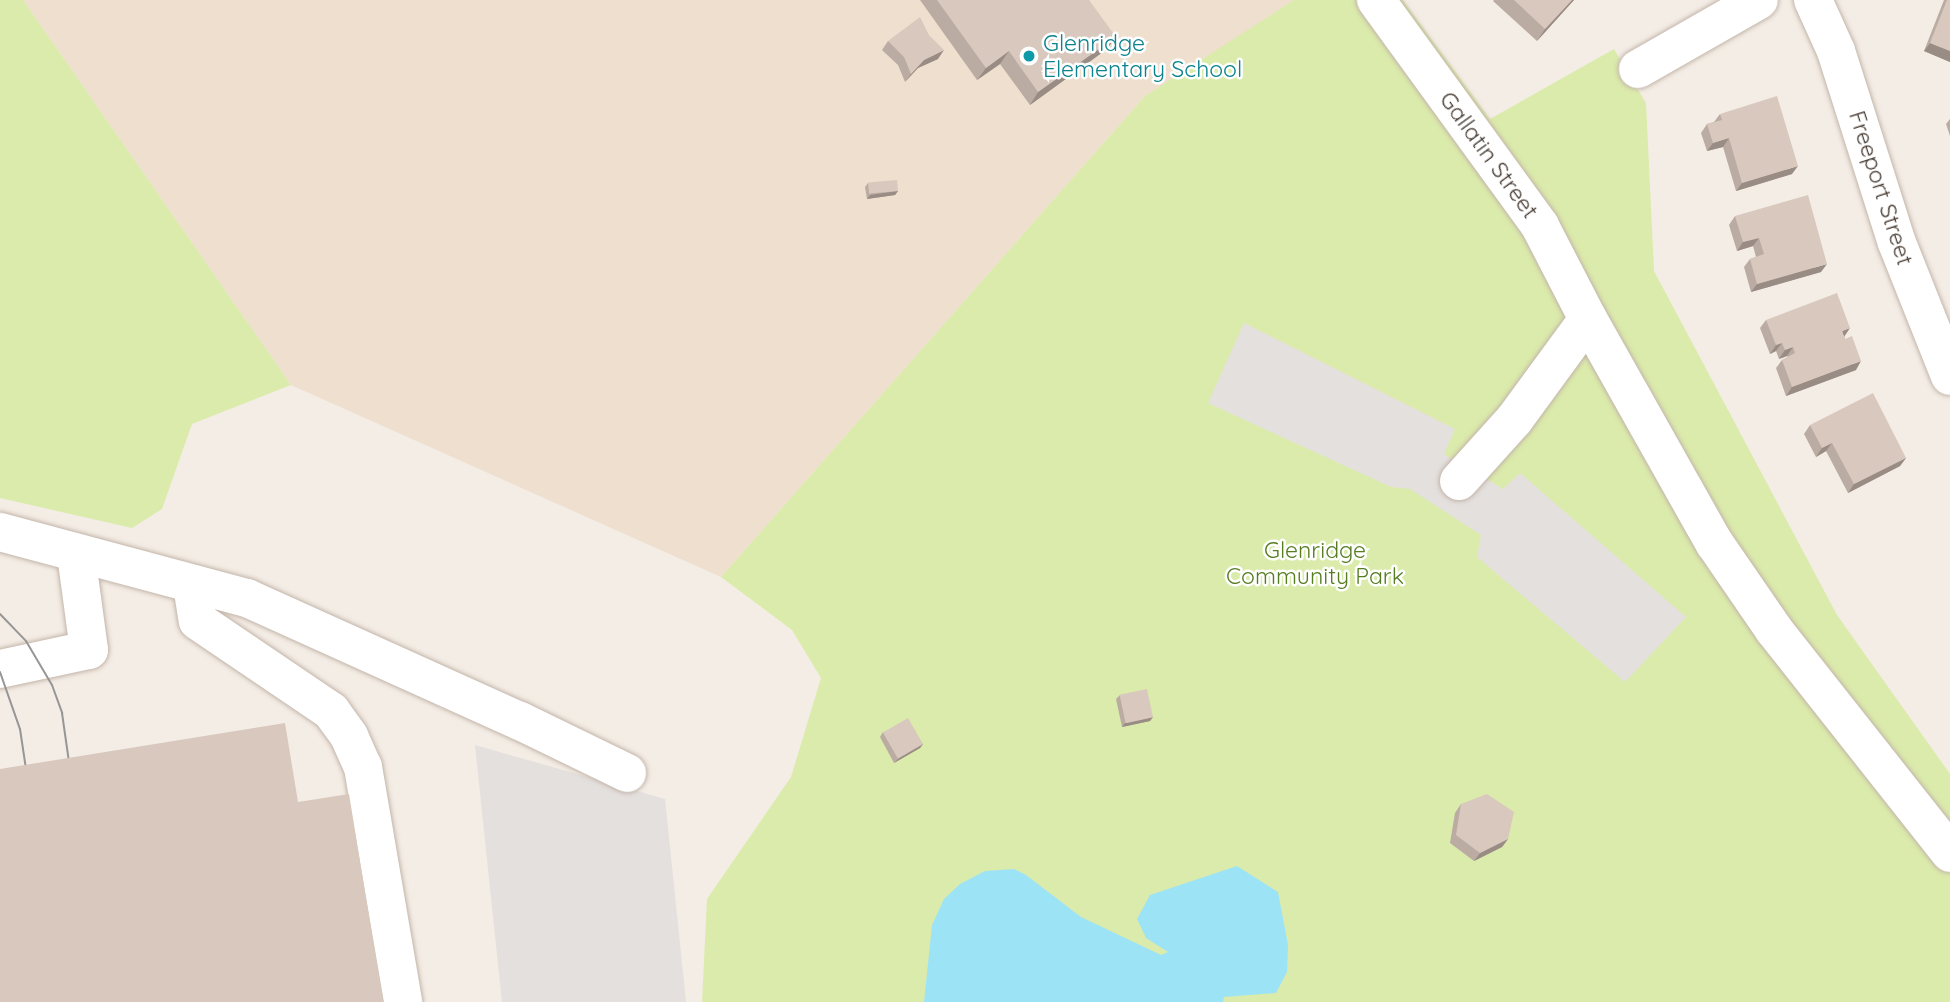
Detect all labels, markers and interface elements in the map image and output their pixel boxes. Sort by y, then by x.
place label: Glenridge Elementary School [1043,29,1242,83]
marker: Glenridge Elementary School [1021,48,1037,64]
street label: Gallatin Street [1434,86,1544,224]
street label: Freeport Street [1843,107,1919,269]
park label: Glenridge Community Park [1226,536,1404,590]

